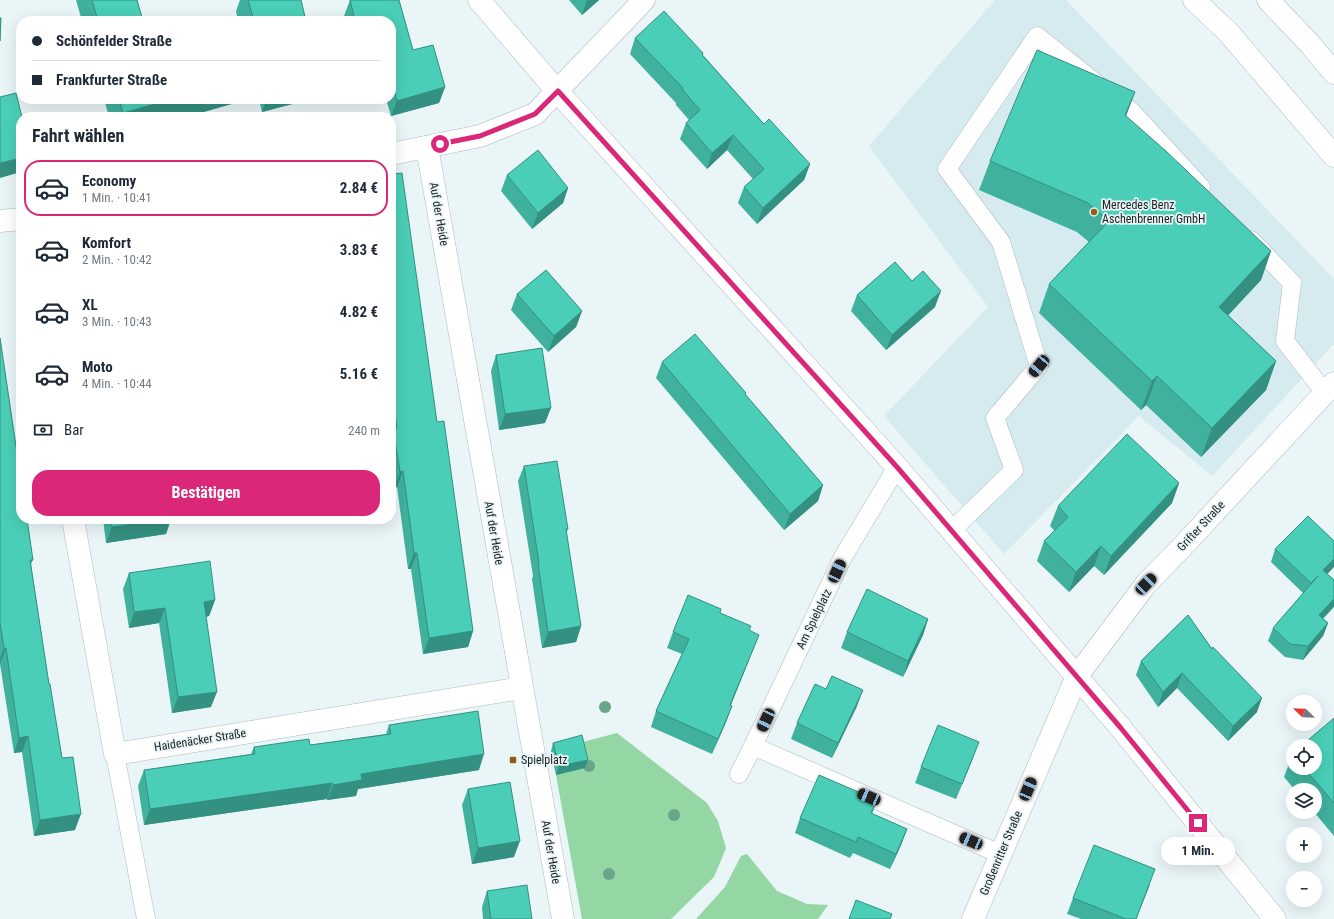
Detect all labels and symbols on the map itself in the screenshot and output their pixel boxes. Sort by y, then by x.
route start [431,135,449,153]
street label: Auf der Heide [426,181,452,247]
place label: Mercedes Benz Aschenbrenner GmbH [1102,198,1205,226]
marker: Mercedes Benz Aschenbrenner GmbH [1089,207,1099,217]
car [1027,353,1051,379]
street label: Grifter Straße [1174,498,1228,554]
street label: Auf der Heide [481,500,507,566]
car [826,558,848,584]
car [1133,571,1159,597]
street label: Am Spielplatz [793,587,835,651]
north arrow [1286,695,1322,731]
car [755,707,777,733]
street label: Haidenäcker Straße [153,726,247,754]
place label: Spielplatz [521,753,568,767]
marker: Spielplatz [508,755,518,765]
car [1018,776,1038,802]
car [856,787,882,807]
street label: Großenritter Straße [977,808,1025,897]
route end [1189,814,1207,832]
street label: Auf der Heide [538,819,564,885]
car [958,831,984,851]
callout: 1 Min. [1161,837,1235,865]

